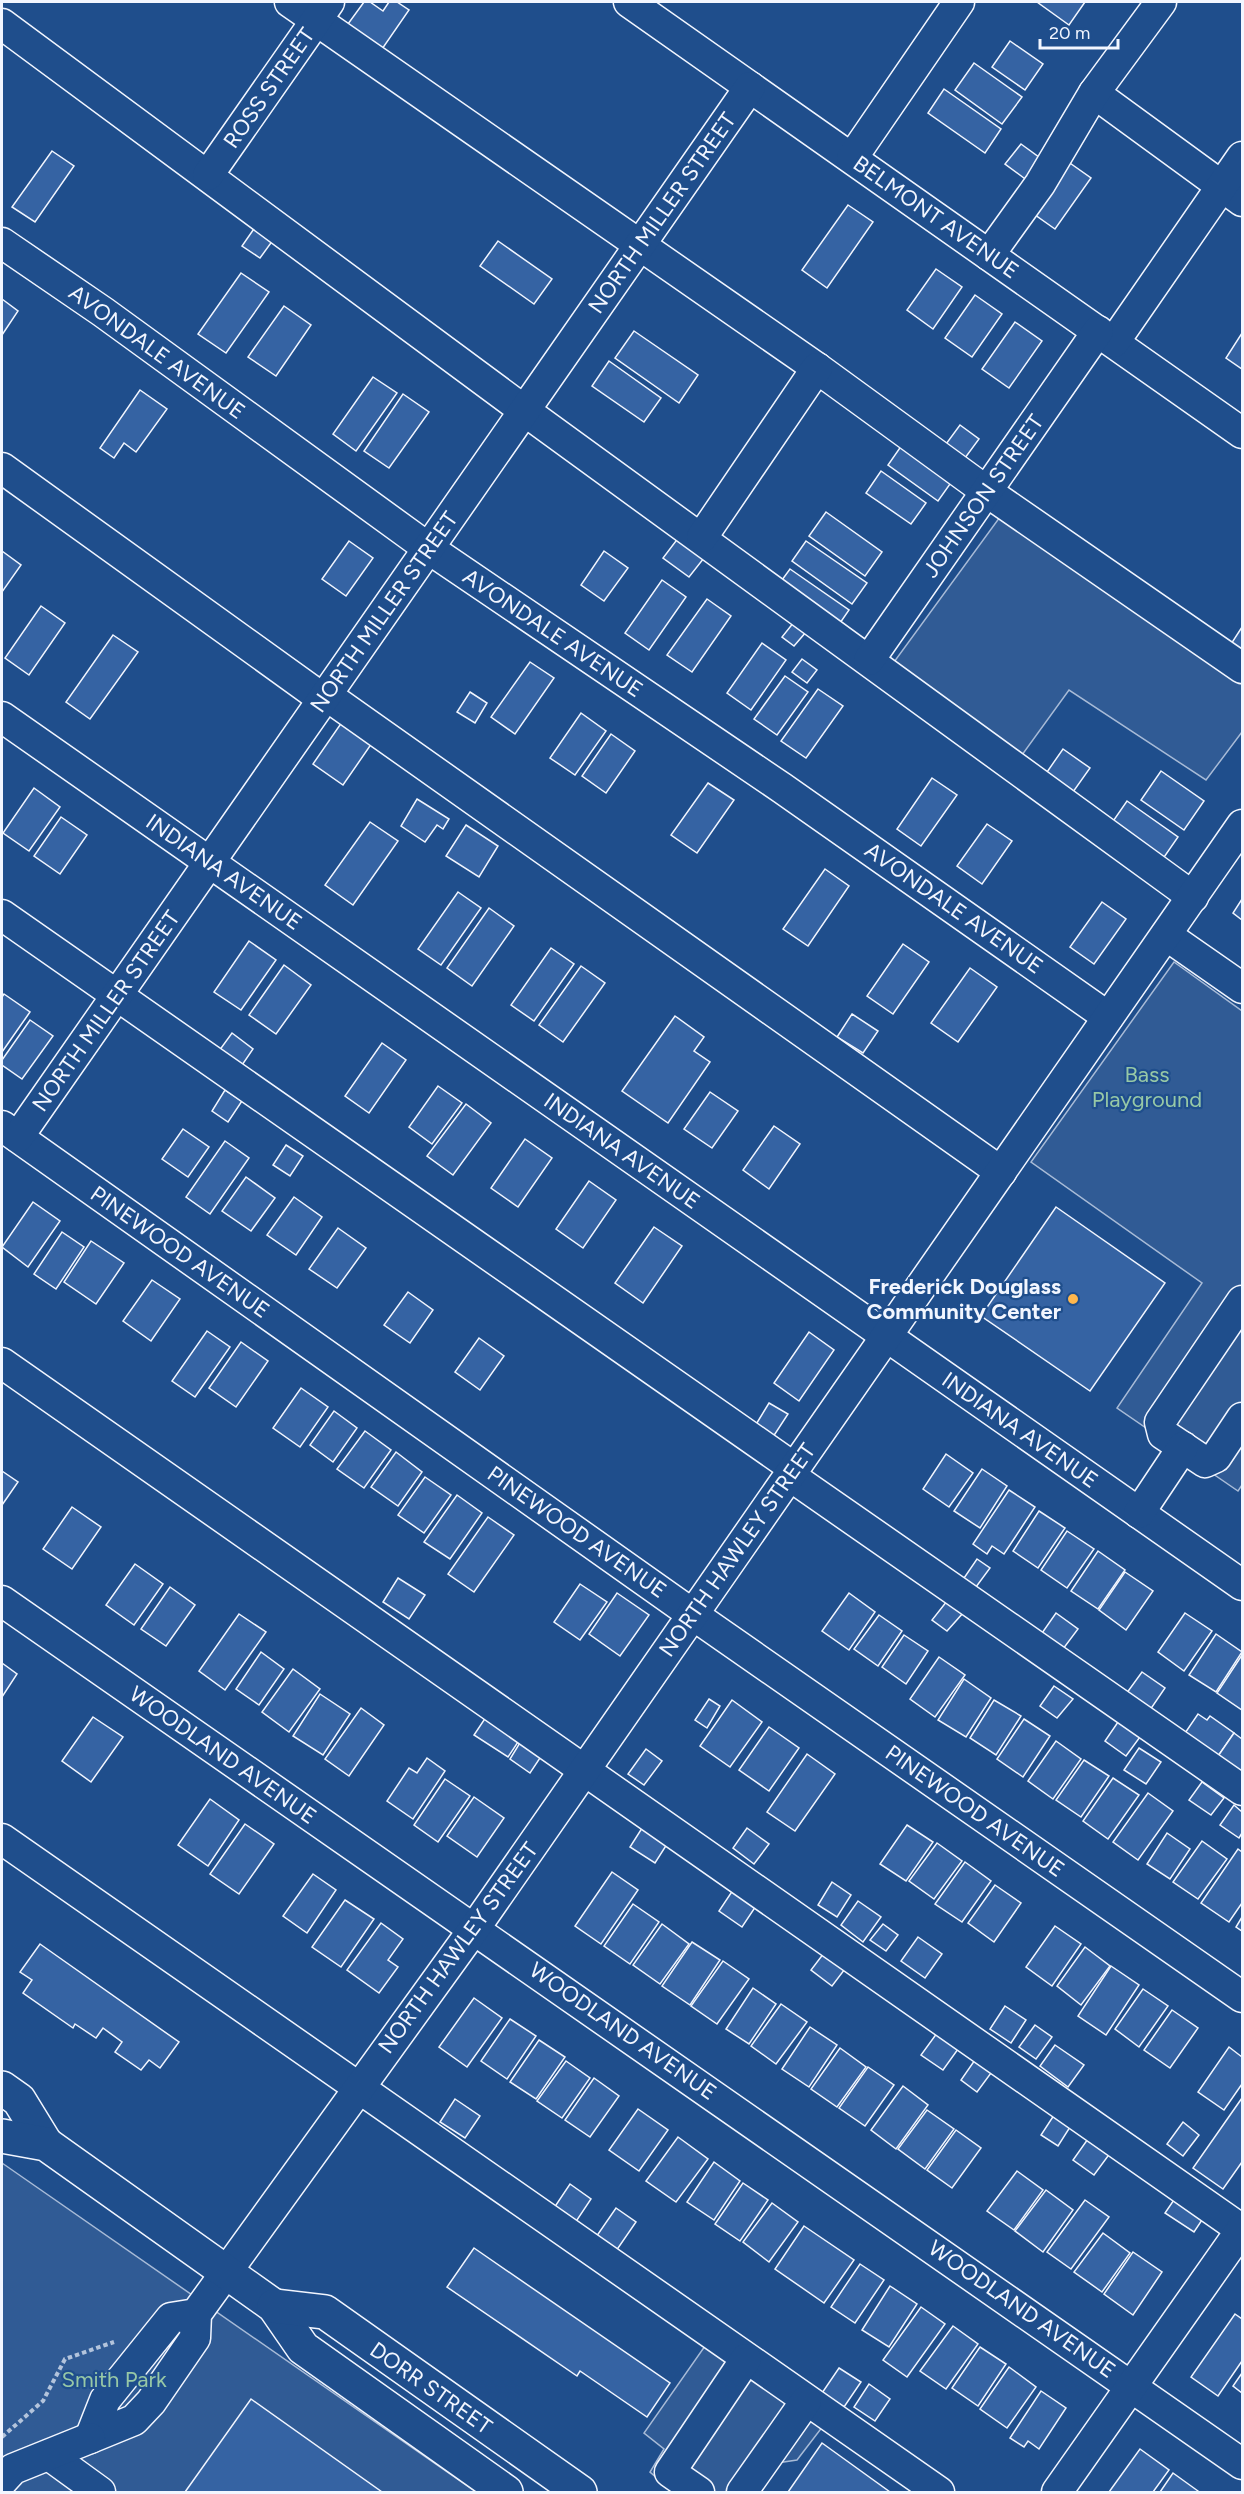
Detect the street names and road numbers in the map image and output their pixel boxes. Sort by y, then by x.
street label: ROSS STREET [218,23,320,153]
street label: NORTH MILLER STREET [582,107,742,319]
street label: BELMONT AVENUE [848,150,1024,284]
street label: AVONDALE AVENUE [64,279,250,425]
street label: JOHNSON STREET [917,409,1049,583]
street label: NORTH MILLER STREET [304,506,464,718]
street label: AVONDALE AVENUE [458,563,648,703]
street label: INDIANA AVENUE [141,808,307,936]
street label: AVONDALE AVENUE [860,836,1048,980]
street label: NORTH MILLER STREET [26,905,186,1117]
street label: INDIANA AVENUE [539,1087,705,1215]
street label: PINEWOOD AVENUE [85,1180,275,1324]
street label: INDIANA AVENUE [937,1366,1103,1494]
street label: NORTH HAWLEY STREET [653,1438,821,1662]
street label: PINEWOOD AVENUE [482,1460,672,1604]
street label: WOODLAND AVENUE [124,1680,322,1830]
street label: PINEWOOD AVENUE [880,1739,1070,1883]
street label: NORTH HAWLEY STREET [372,1837,544,2059]
street label: WOODLAND AVENUE [524,1956,722,2106]
street label: WOODLAND AVENUE [923,2234,1121,2384]
street label: DORR STREET [365,2336,497,2440]

